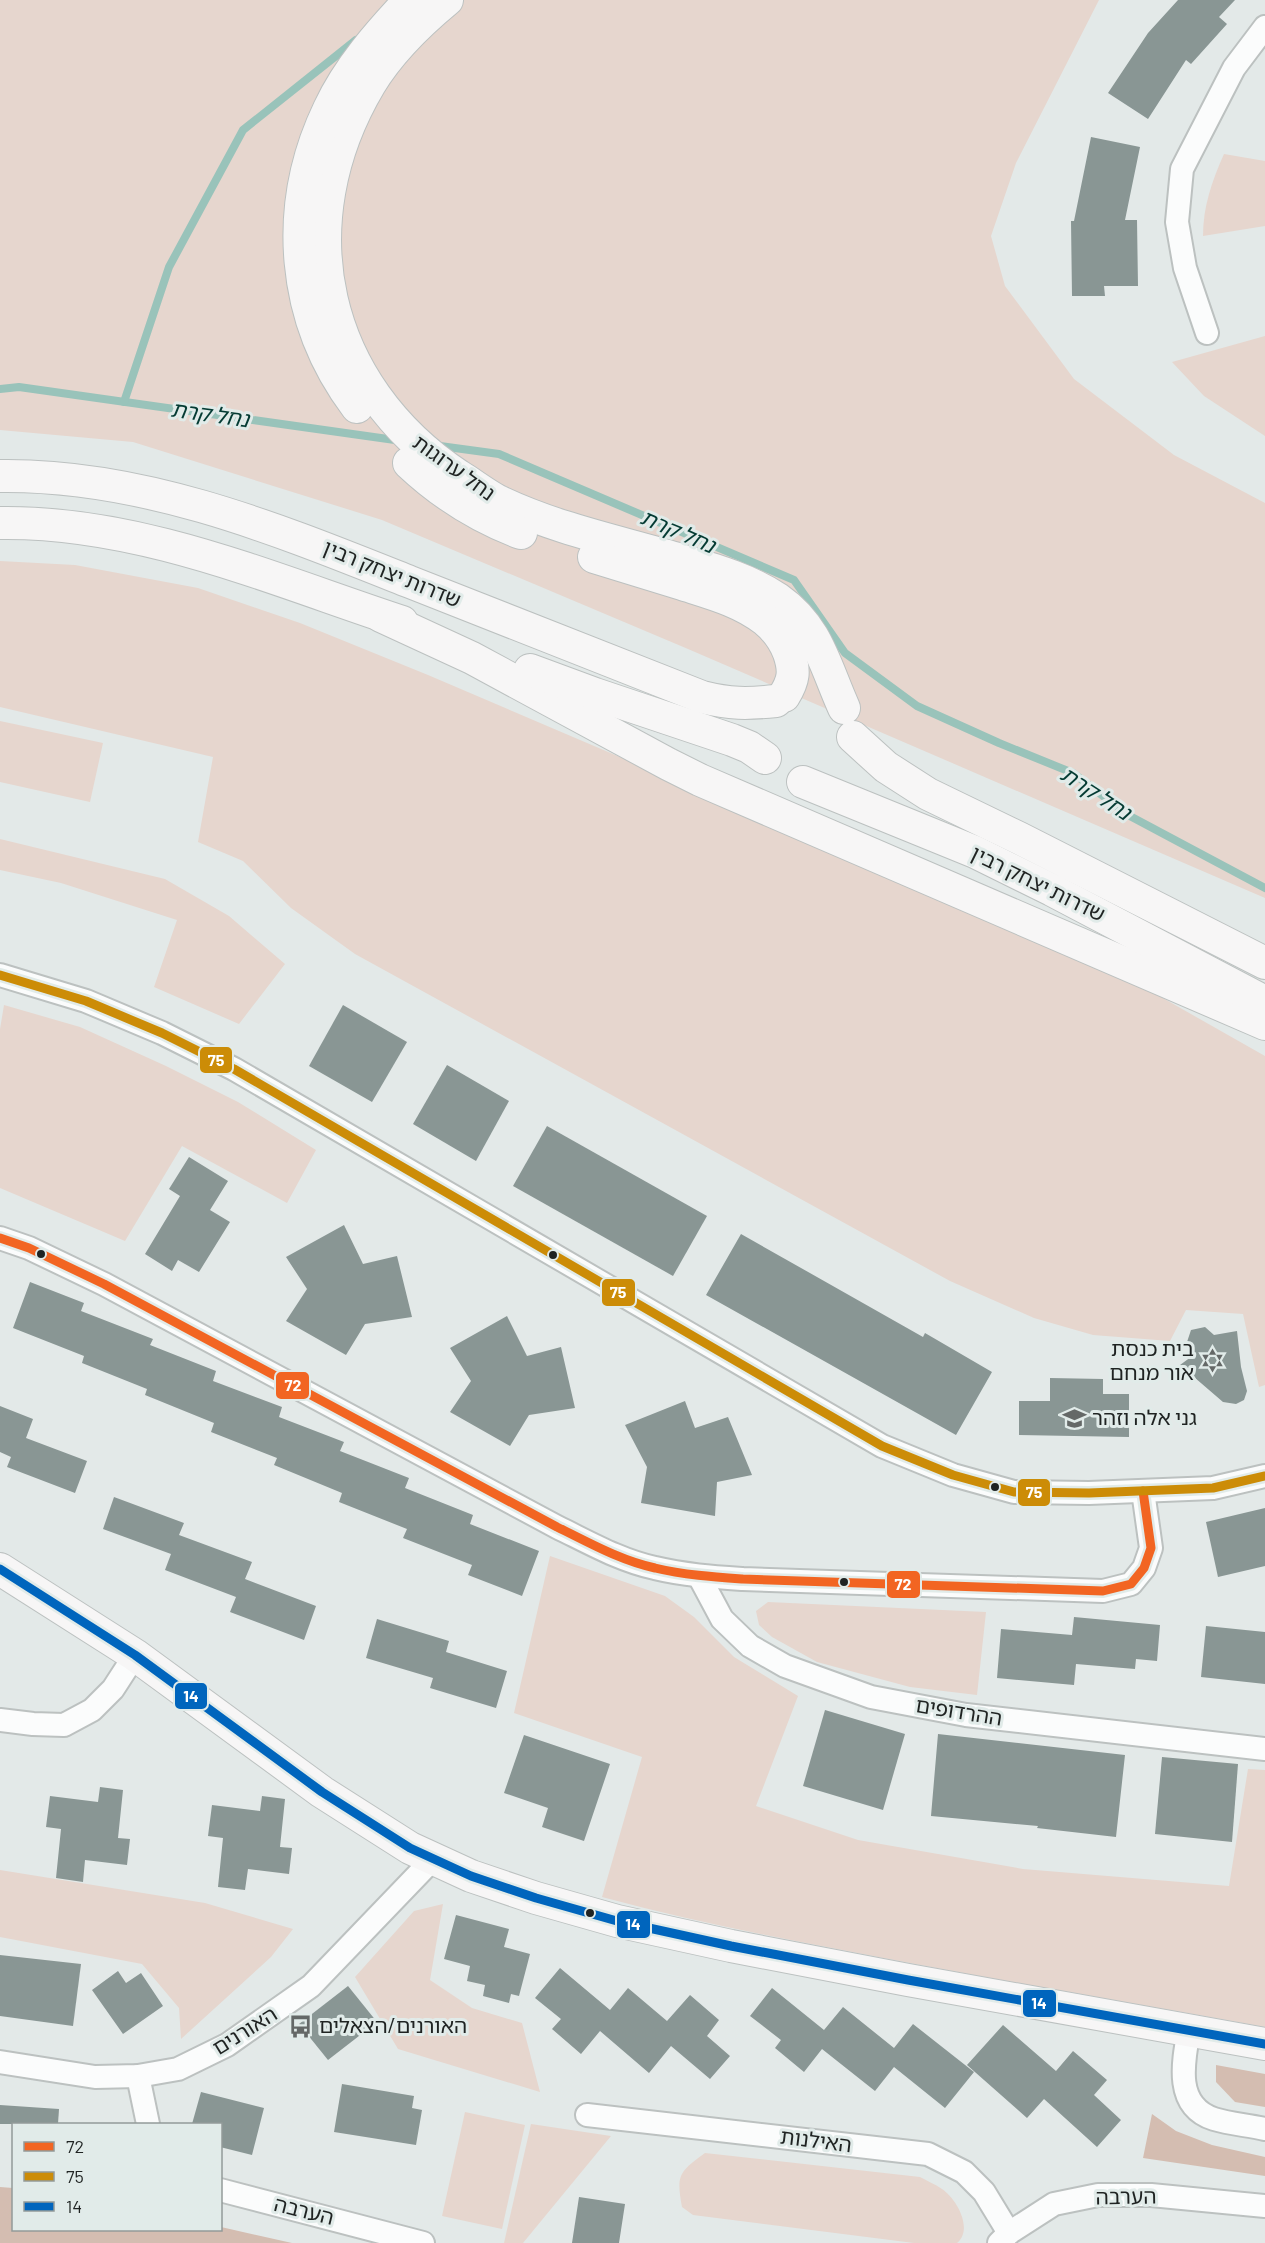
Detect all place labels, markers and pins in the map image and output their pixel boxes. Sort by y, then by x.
unlabelled marker [35,1248,47,1260]
unlabelled marker [547,1249,559,1261]
place label: בית כנסת אור מנחם [1109,1335,1194,1384]
synagogue icon: בית כנסת אור מנחם [1199,1348,1225,1374]
place label: גני אלה וזהר [1092,1404,1197,1429]
school or university icon: גני אלה וזהר [1061,1405,1087,1431]
unlabelled marker [989,1481,1001,1493]
unlabelled marker [838,1576,850,1588]
unlabelled marker [584,1907,596,1919]
place label: האורנים/הצאלים [319,2012,467,2037]
bus stop icon: האורנים/הצאלים [288,2013,314,2039]

